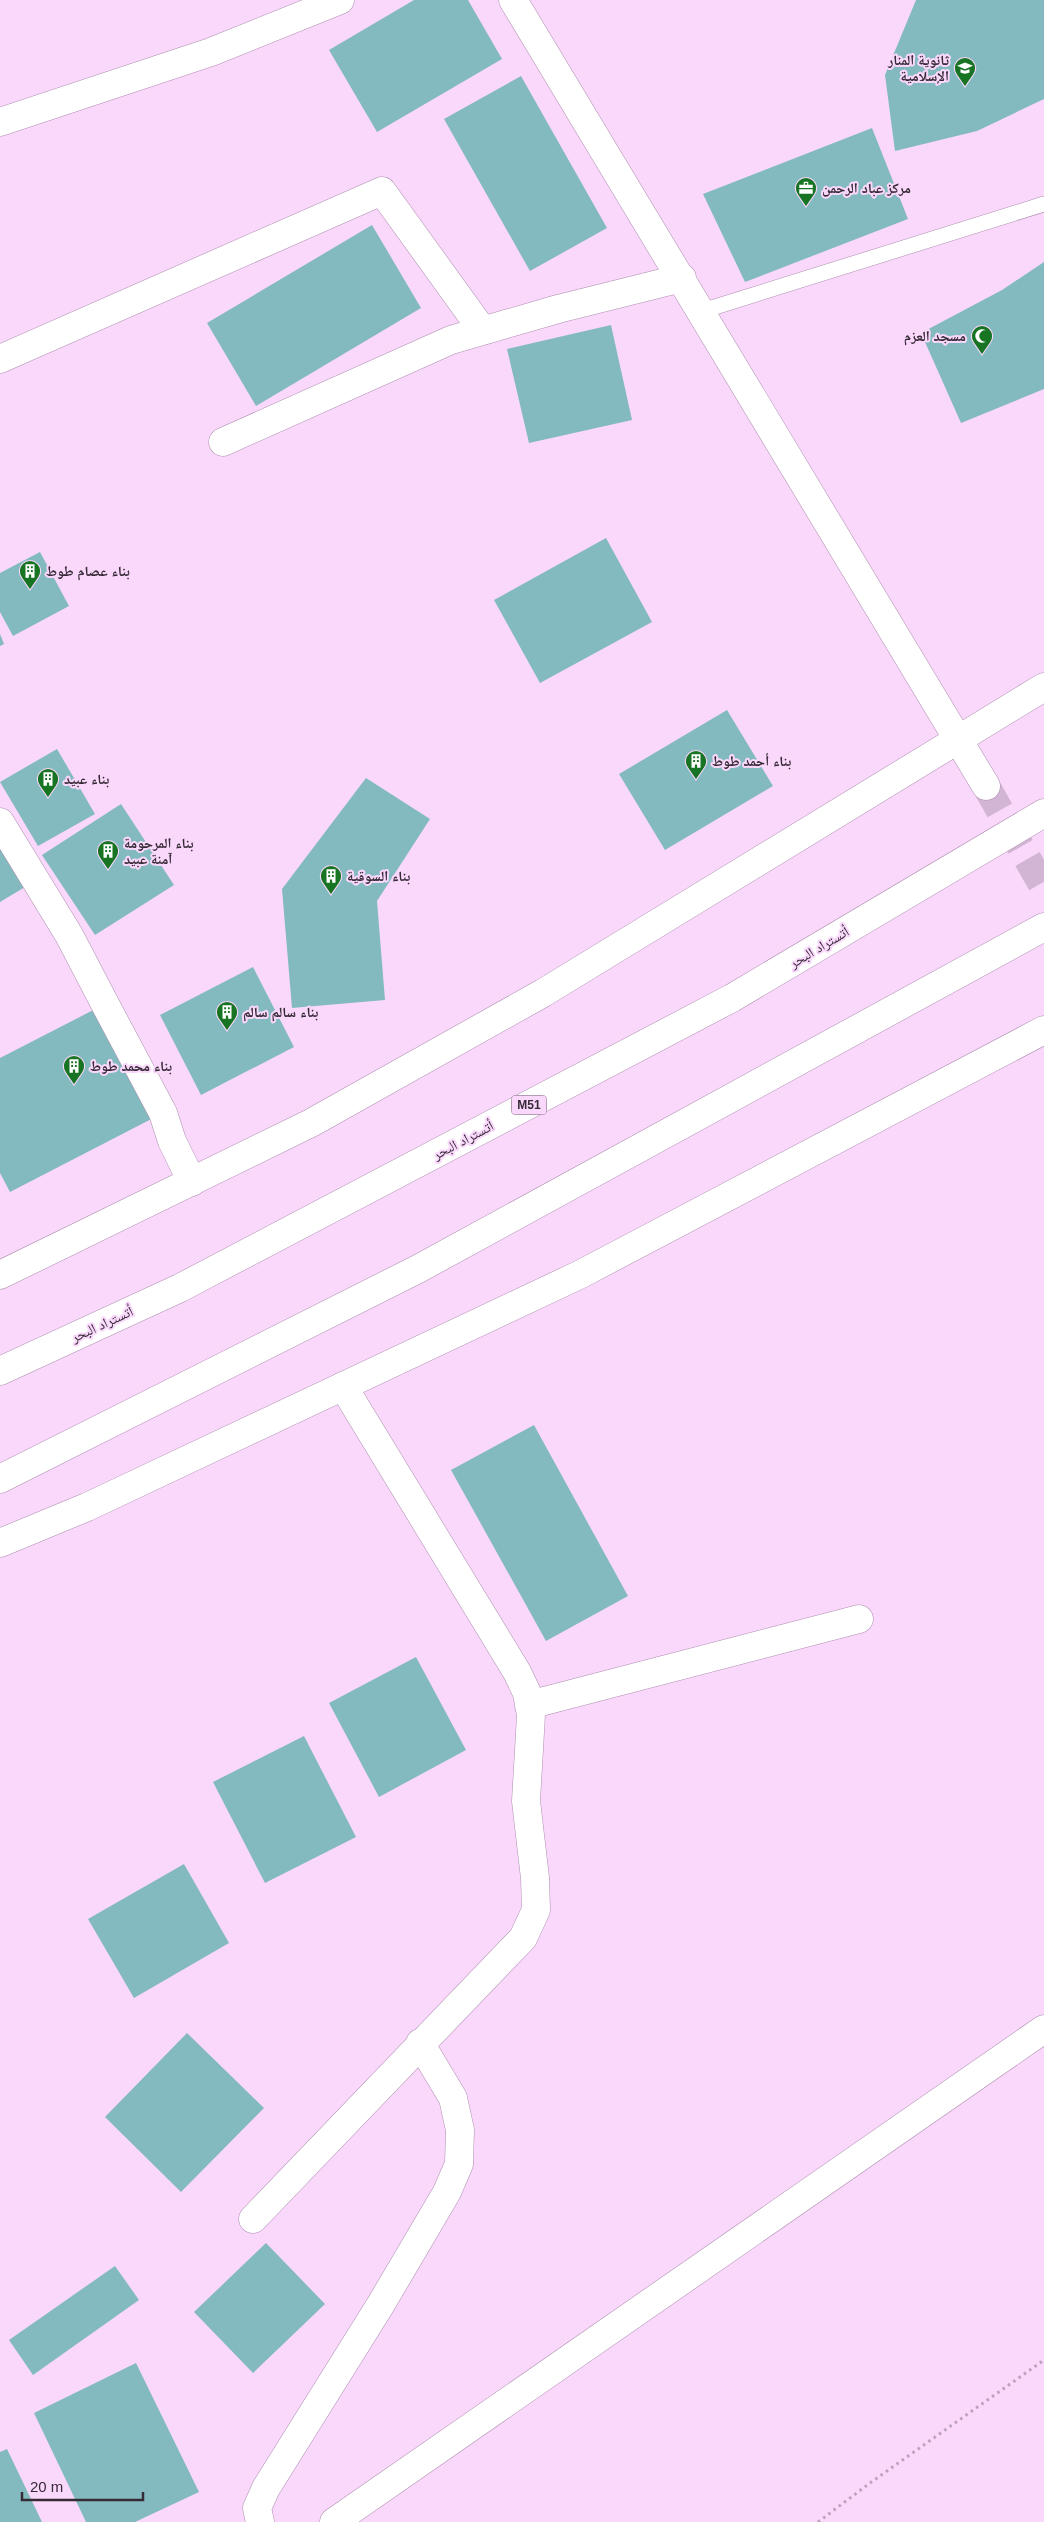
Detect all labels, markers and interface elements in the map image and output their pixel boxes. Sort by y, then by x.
place label: ثانوية المنار الإسلامية [887,52,949,84]
school or university icon: ثانوية المنار الإسلامية [953,56,977,87]
office icon: مركز عباد الرحمن [794,176,818,207]
place label: مركز عباد الرحمن [822,180,911,197]
mosque icon: مسجد العزم [970,324,994,355]
place label: مسجد العزم [904,328,966,346]
building icon: بناء عصام طوط [18,559,42,590]
place label: بناء عصام طوط [46,563,130,581]
building icon: بناء أحمد طوط [684,749,708,780]
place label: بناء أحمد طوط [712,753,791,770]
building icon: بناء عبيد [36,767,60,798]
place label: بناء عبيد [64,771,109,788]
place label: بناء المرحومة آمنة عبيد [124,835,194,868]
building icon: بناء المرحومة آمنة عبيد [96,839,120,870]
building icon: بناء السوقية [319,864,343,895]
place label: بناء السوقية [347,868,410,885]
street label: أتستراد البحر [786,923,852,972]
building icon: بناء سالم سالم [215,1000,239,1031]
place label: بناء سالم سالم [243,1004,319,1022]
building icon: بناء محمد طوط [62,1054,86,1085]
place label: بناء محمد طوط [90,1058,172,1075]
road number: M51 [512,1096,546,1114]
street label: أتستراد البحر [429,1117,497,1164]
street label: أتستراد البحر [68,1303,136,1347]
scale bar [22,2470,144,2502]
text: 20 m [30,2478,63,2495]

